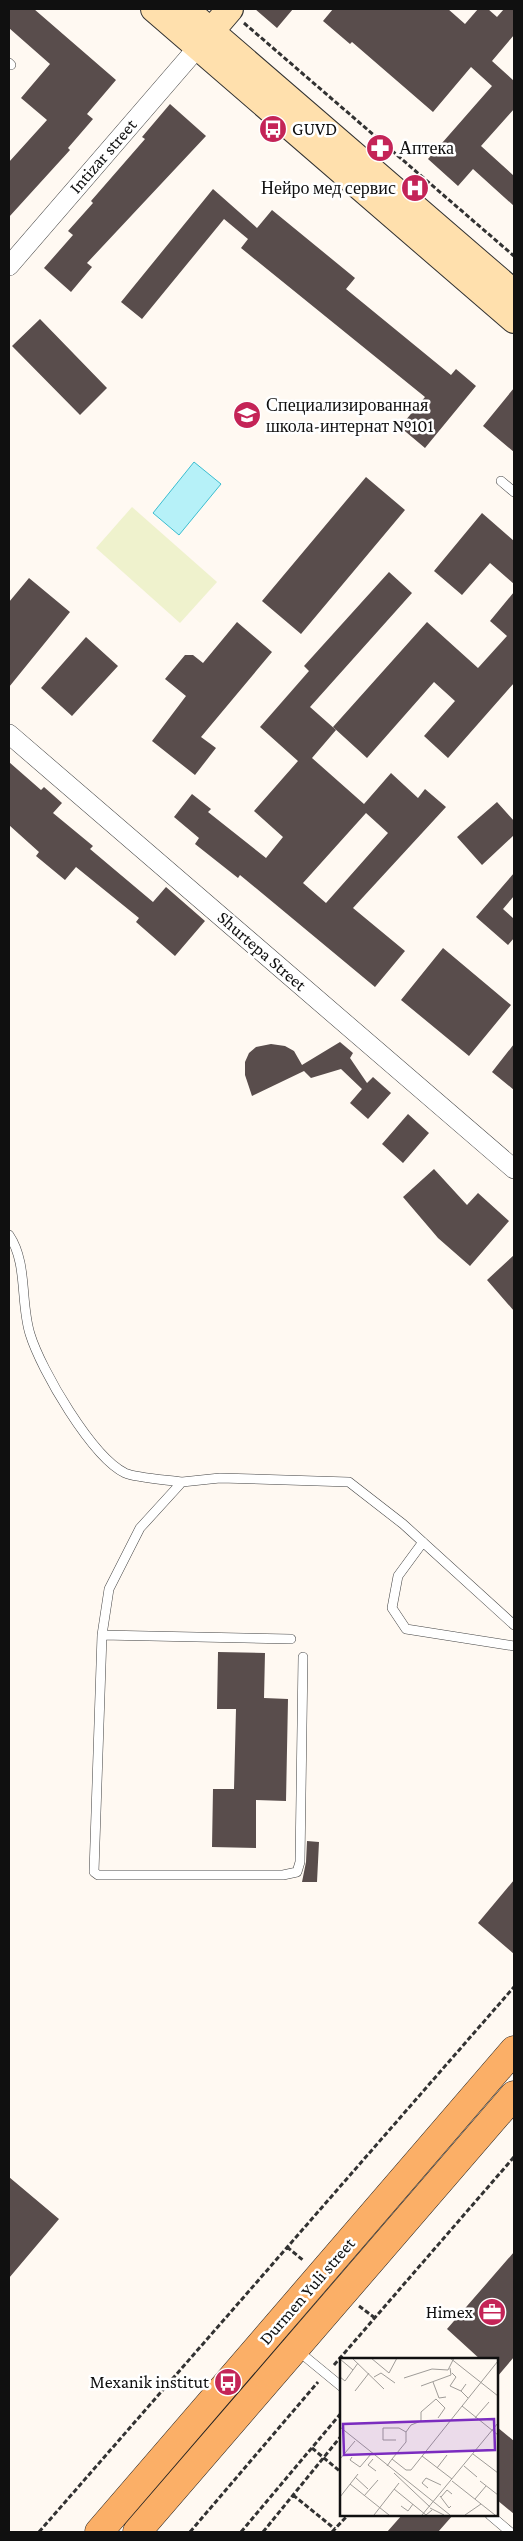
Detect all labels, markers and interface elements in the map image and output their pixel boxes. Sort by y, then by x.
street label: Intizаr street [65,114,141,197]
bus stop icon: GUVD [258,114,288,144]
place label: GUVD [292,119,337,139]
pharmacy icon: Аптека [365,133,395,163]
place label: Аптека [399,138,454,158]
hospital icon: Нейро мед сервис [400,173,430,203]
place label: Нейро мед сервис [261,178,396,198]
place label: Специализированная школа-интернат №101 [266,395,434,436]
school or university icon: Специализированная школа-интернат №101 [232,400,262,430]
street label: Shurtepa Street [214,907,311,996]
street label: Durmen Yuli street [255,2233,360,2349]
office icon: Himex [477,2297,507,2327]
place label: Himex [426,2302,474,2322]
inset map [340,2358,498,2516]
bus stop icon: Mexanik institut [213,2367,243,2397]
place label: Mexanik institut [90,2372,210,2392]

